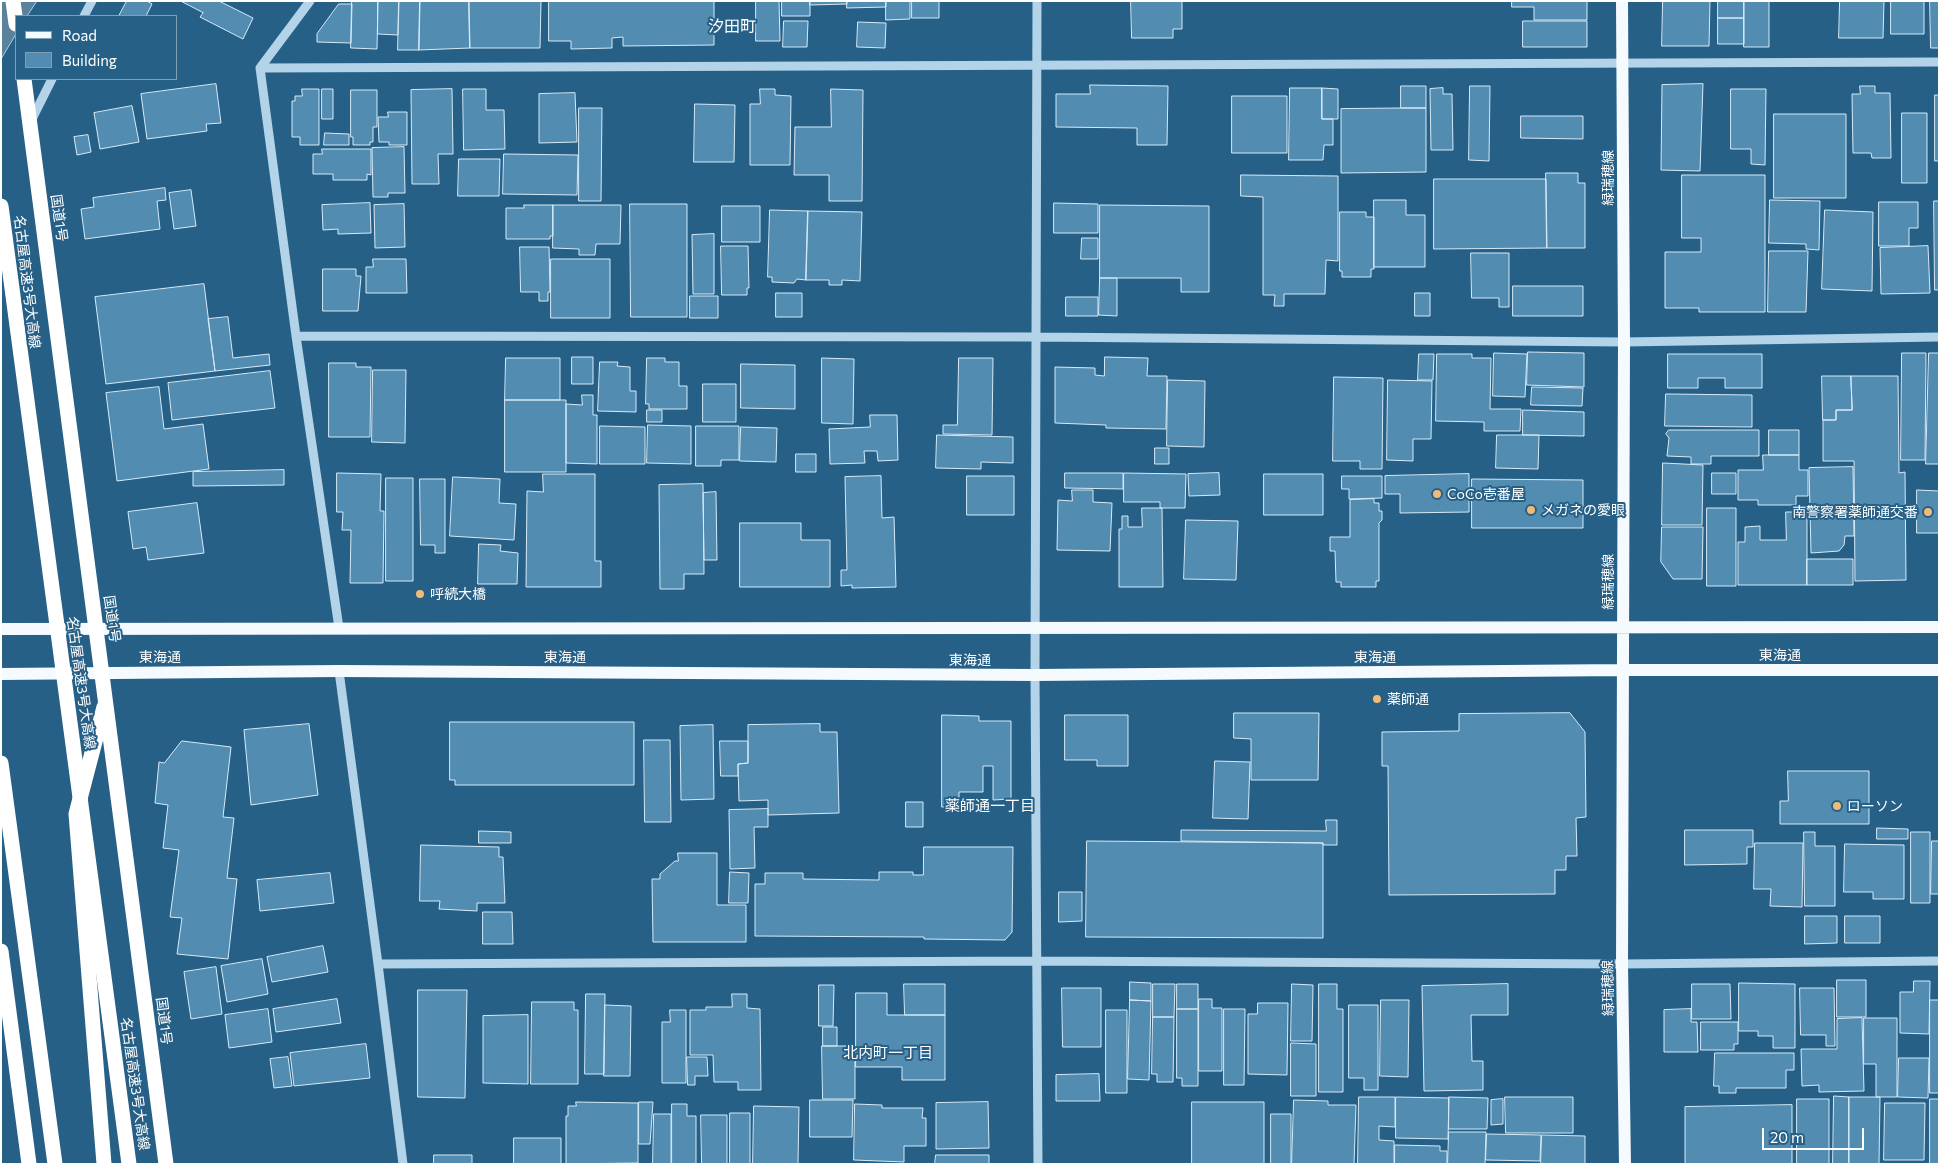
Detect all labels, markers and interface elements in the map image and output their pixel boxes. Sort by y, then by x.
legend [15,15,178,80]
district label: 汐田町 [708,17,756,37]
text: Road [62,26,97,44]
text: Building [62,51,117,69]
street label: 緑瑞穂線 [1600,150,1616,206]
street label: 国道1号 [47,193,71,243]
street label: 名古屋高速3号大高線 [10,214,44,350]
place label: CoCo壱番屋 [1447,486,1525,502]
marker: CoCo壱番屋 [1431,488,1443,500]
place label: メガネの愛眼 [1541,502,1625,518]
marker: メガネの愛眼 [1525,504,1537,516]
place label: 南警察署薬師通交番 [1792,504,1918,520]
marker: 南警察署薬師通交番 [1922,506,1934,518]
street label: 緑瑞穂線 [1600,554,1616,610]
place label: 呼続大橋 [430,586,486,602]
marker: 呼続大橋 [414,588,426,600]
street label: 国道1号 [100,594,124,644]
street label: 名古屋高速3号大高線 [63,615,99,751]
street label: 東海通 [1759,647,1801,663]
street label: 東海通 [139,649,181,665]
street label: 東海通 [544,649,586,665]
street label: 東海通 [1354,649,1396,665]
street label: 東海通 [949,652,991,668]
place label: 薬師通 [1387,691,1429,707]
marker: 薬師通 [1371,693,1383,705]
district label: 薬師通一丁目 [945,797,1035,815]
place label: ローソン [1847,798,1903,814]
marker: ローソン [1831,800,1843,812]
street label: 緑瑞穂線 [1599,960,1617,1016]
street label: 国道1号 [153,996,175,1046]
street label: 名古屋高速3号大高線 [117,1016,153,1152]
district label: 北内町一丁目 [843,1044,933,1062]
scale bar [1765,1118,1868,1150]
text: 20 m [1770,1128,1804,1146]

